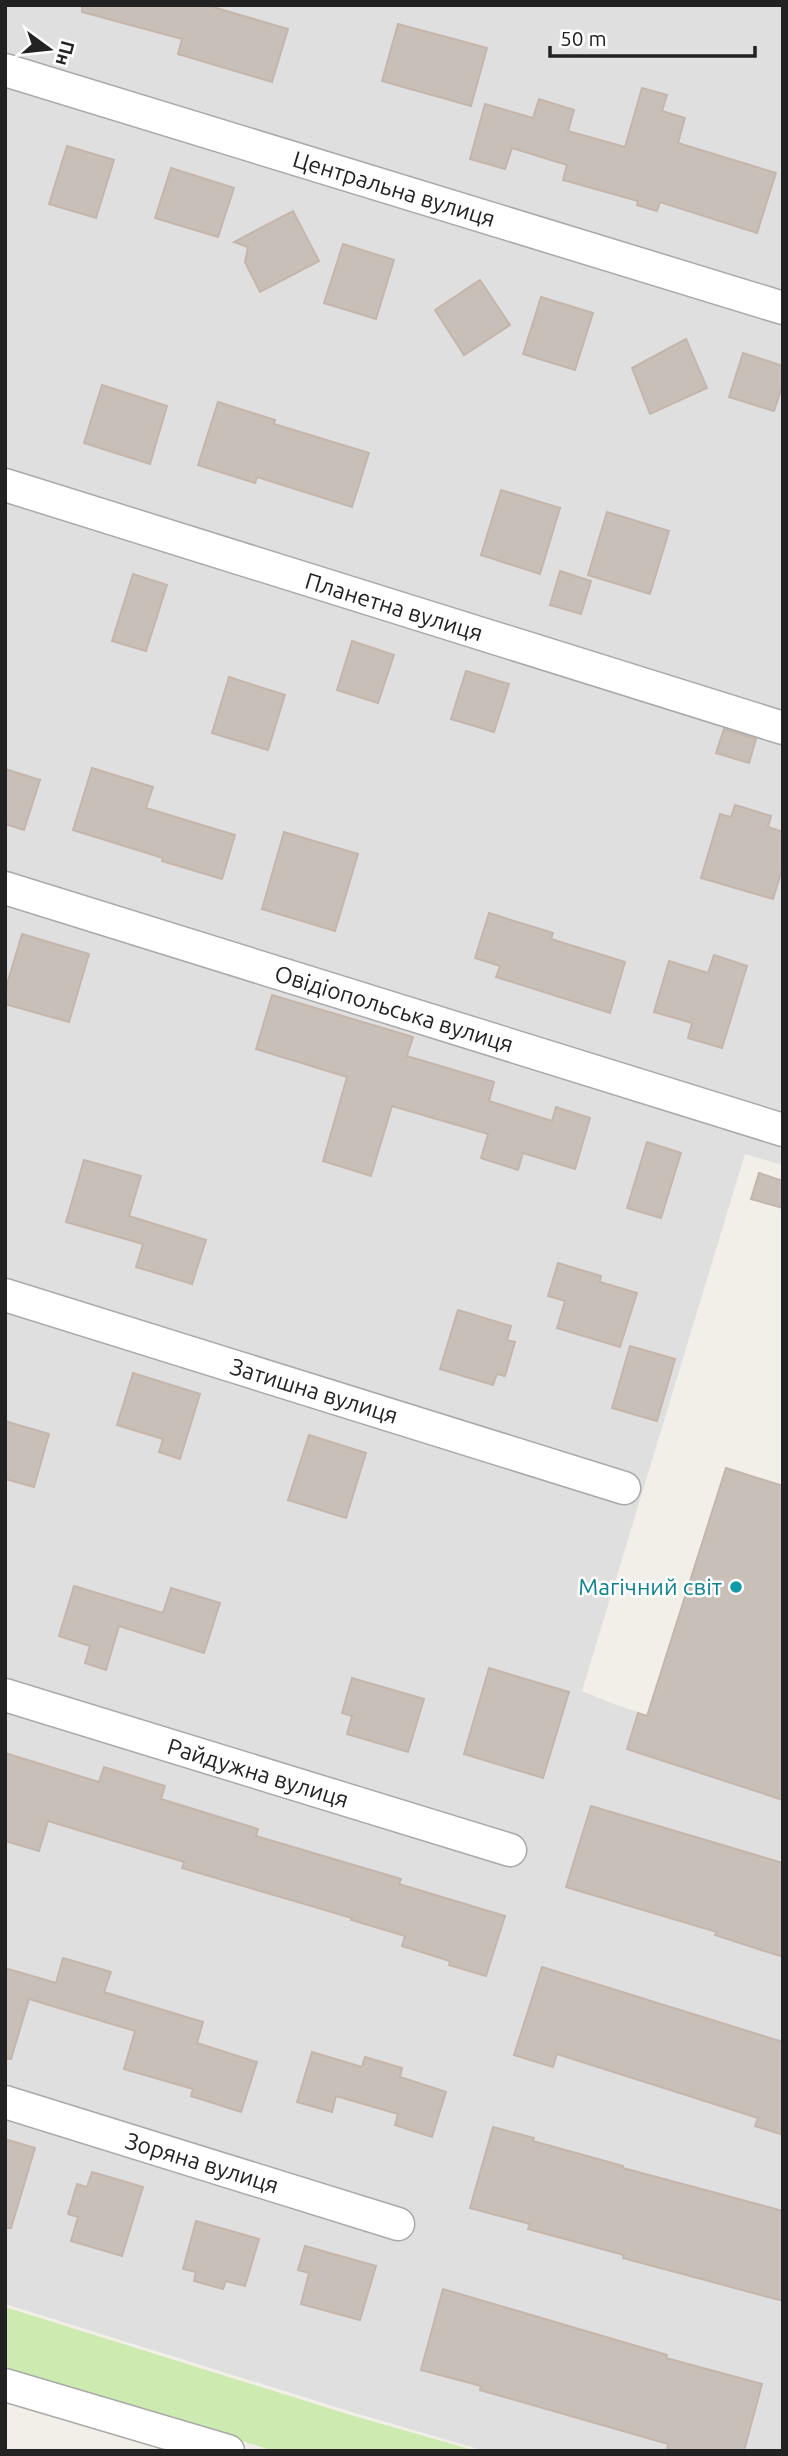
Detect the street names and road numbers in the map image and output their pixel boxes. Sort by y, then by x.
street label: Центральна вулиця [290,146,498,231]
street label: Планетна вулиця [302,568,486,645]
street label: Овідіопольська вулиця [272,960,517,1057]
street label: Затишна вулиця [227,1353,401,1428]
street label: Райдужна вулиця [165,1733,352,1812]
street label: Зоряна вулиця [123,2127,282,2198]

